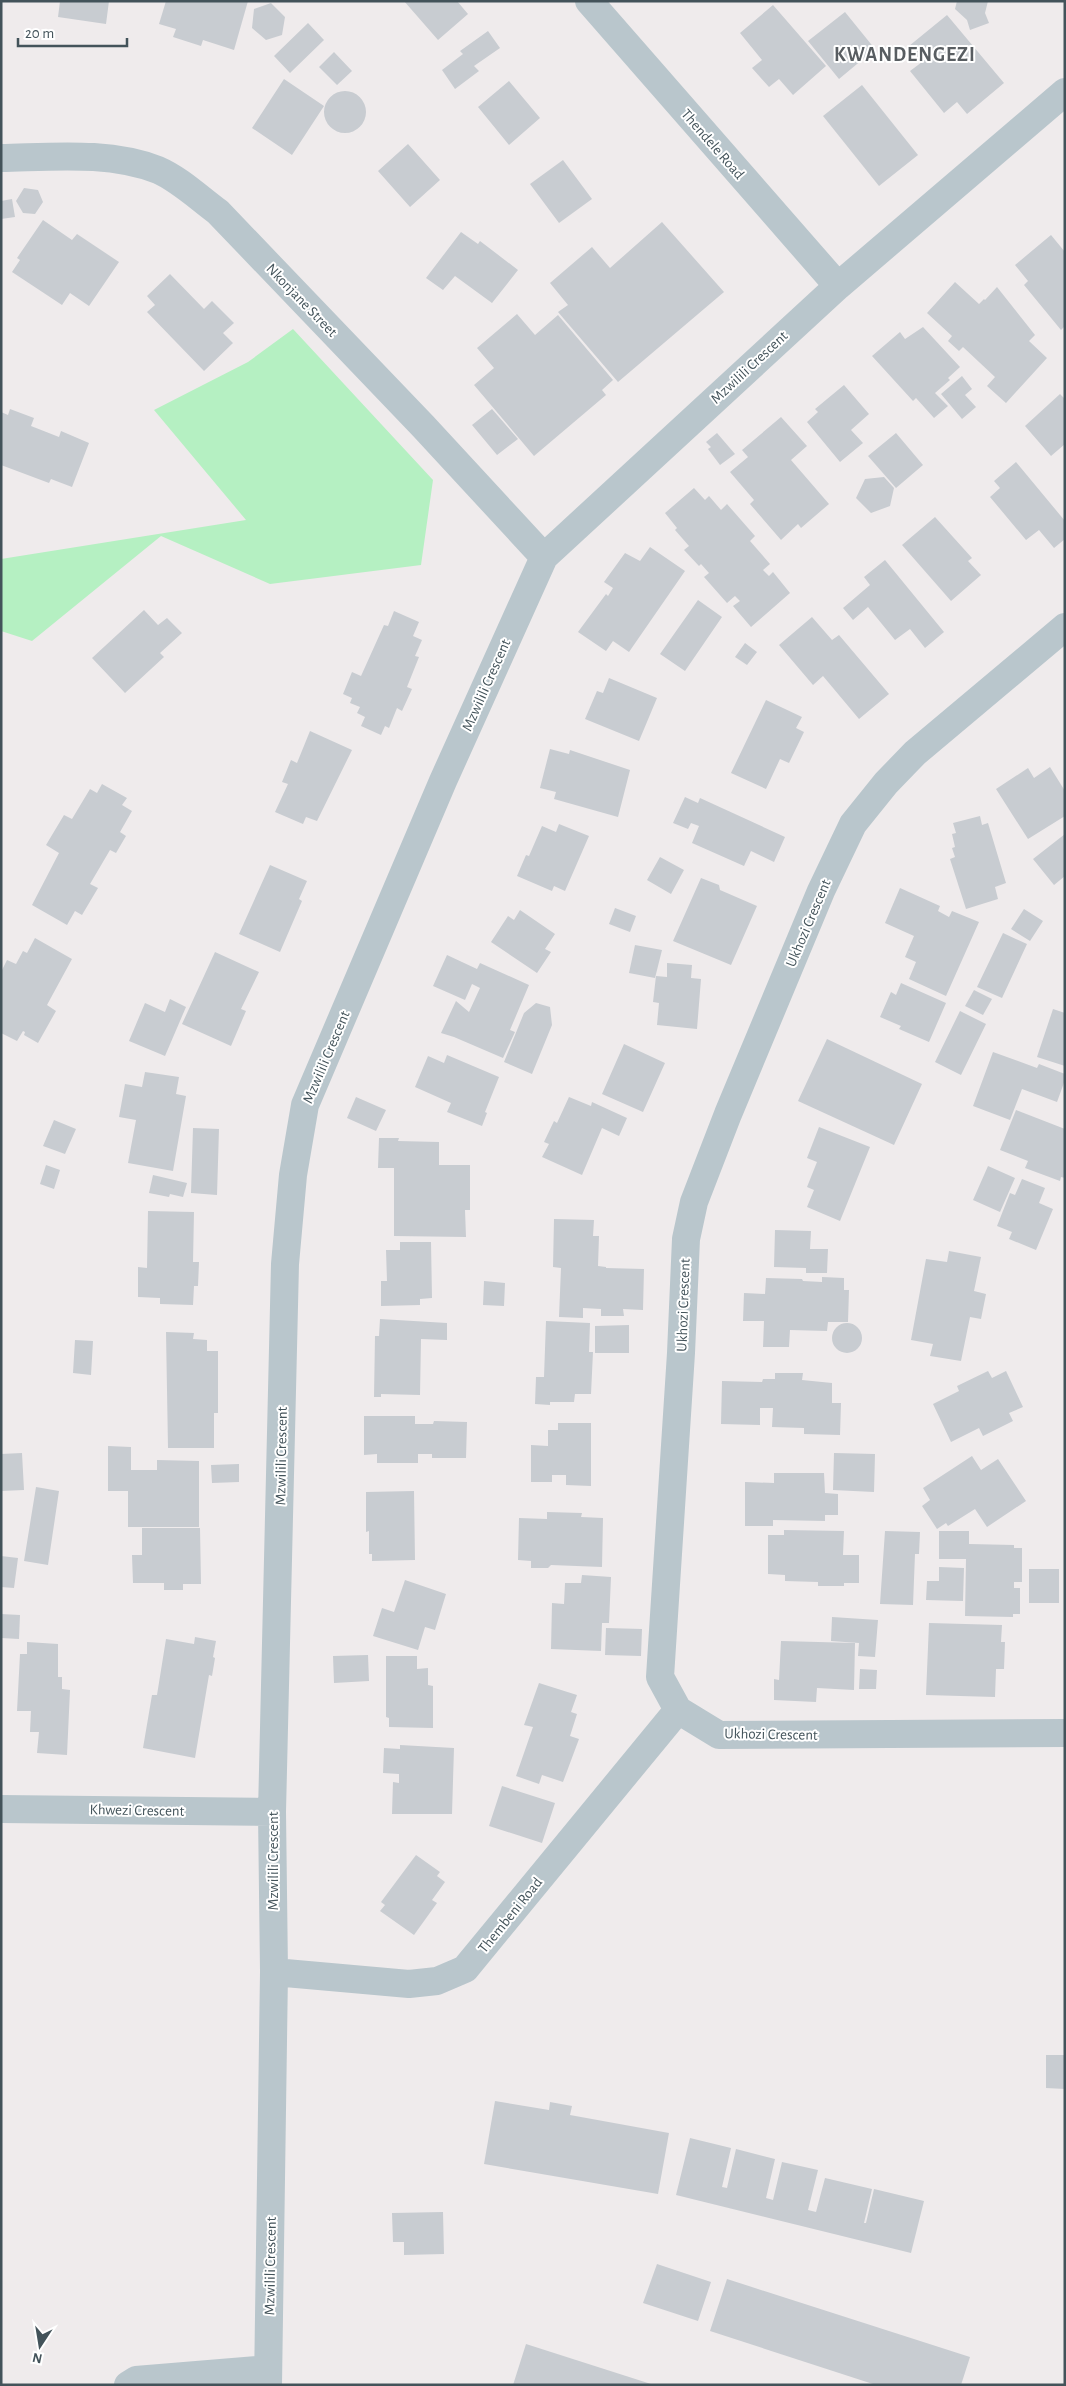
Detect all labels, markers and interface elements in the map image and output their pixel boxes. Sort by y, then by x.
scale bar [18,15,126,47]
text: 20 m [25,26,54,41]
district label: KWANDENGEZI [834,45,976,65]
street label: Thendele Road [678,106,747,182]
street label: Nkonjane Street [263,261,340,340]
street label: Mzwilili Crescent [708,328,791,407]
street label: Mzwilili Crescent [459,637,514,733]
street label: Ukhozi Crescent [783,877,834,969]
street label: Mzwilili Crescent [300,1009,353,1106]
street label: Ukhozi Crescent [674,1258,693,1352]
street label: Mzwilili Crescent [273,1406,290,1506]
street label: Ukhozi Crescent [724,1726,818,1743]
street label: Khwezi Crescent [89,1802,185,1819]
street label: Mzwilili Crescent [266,1811,281,1910]
street label: Thembeni Road [476,1875,545,1956]
street label: Mzwilili Crescent [262,2216,279,2316]
north arrow [15,2321,65,2371]
text: N [31,2350,44,2366]

